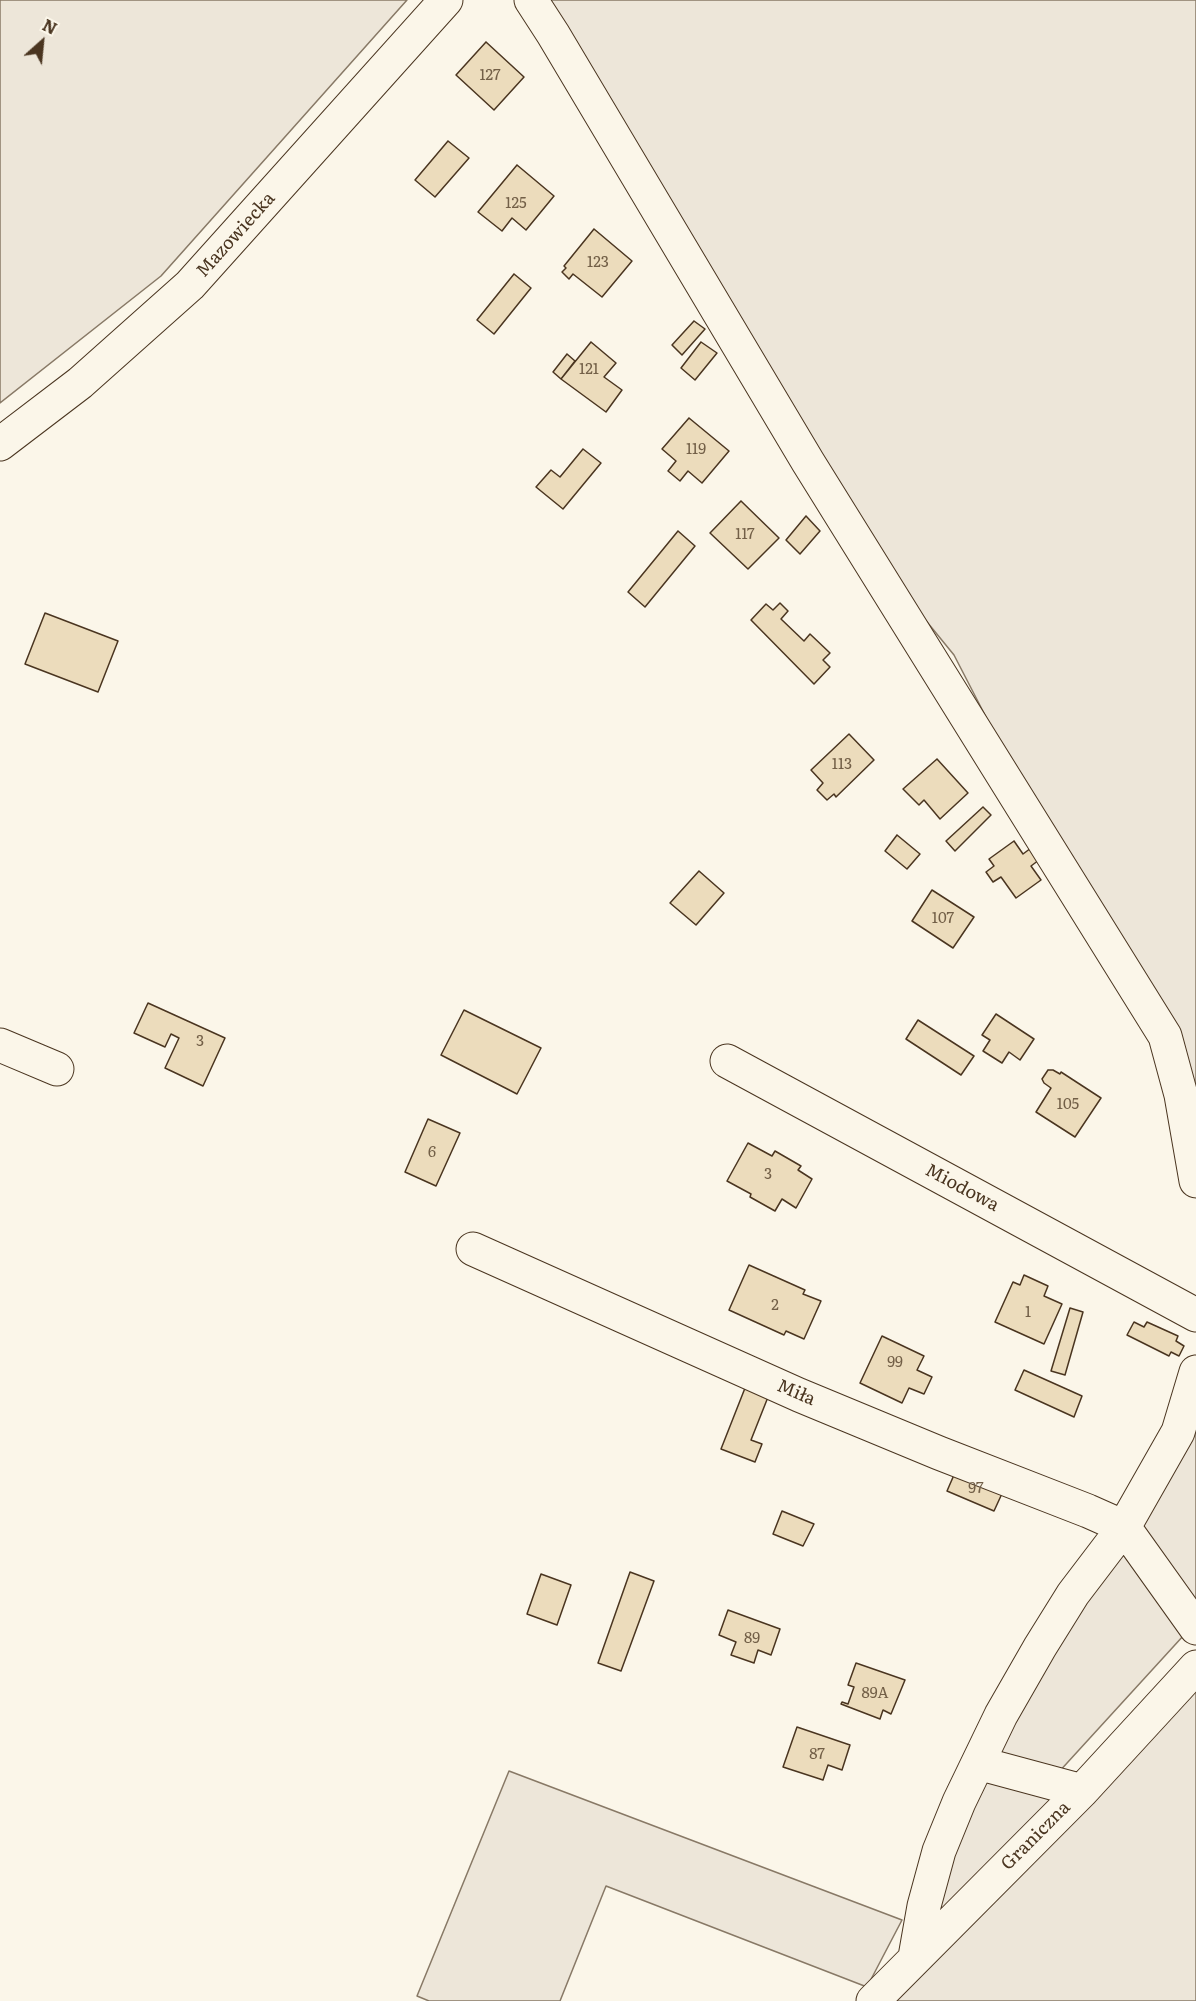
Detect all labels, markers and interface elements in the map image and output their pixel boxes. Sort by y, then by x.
north arrow [12,12,72,72]
text: N [39,12,62,40]
house number: 127 [479,67,501,85]
street label: Mazowiecka [192,188,280,282]
house number: 125 [505,195,527,213]
house number: 123 [587,254,609,272]
house number: 121 [579,361,599,379]
house number: 119 [686,441,706,459]
house number: 117 [735,526,755,544]
house number: 113 [832,756,852,774]
house number: 107 [932,910,954,928]
house number: 3 [196,1033,204,1051]
house number: 105 [1057,1096,1079,1114]
house number: 6 [428,1144,436,1162]
street label: Miodowa [921,1160,1003,1216]
house number: 3 [764,1166,772,1184]
house number: 2 [771,1297,779,1315]
house number: 1 [1025,1304,1031,1322]
house number: 99 [887,1354,903,1372]
street label: Miła [774,1375,818,1411]
house number: 97 [968,1480,984,1498]
house number: 89 [744,1630,760,1648]
house number: 89A [861,1685,889,1703]
house number: 87 [809,1746,825,1764]
street label: Graniczna [997,1797,1075,1875]

